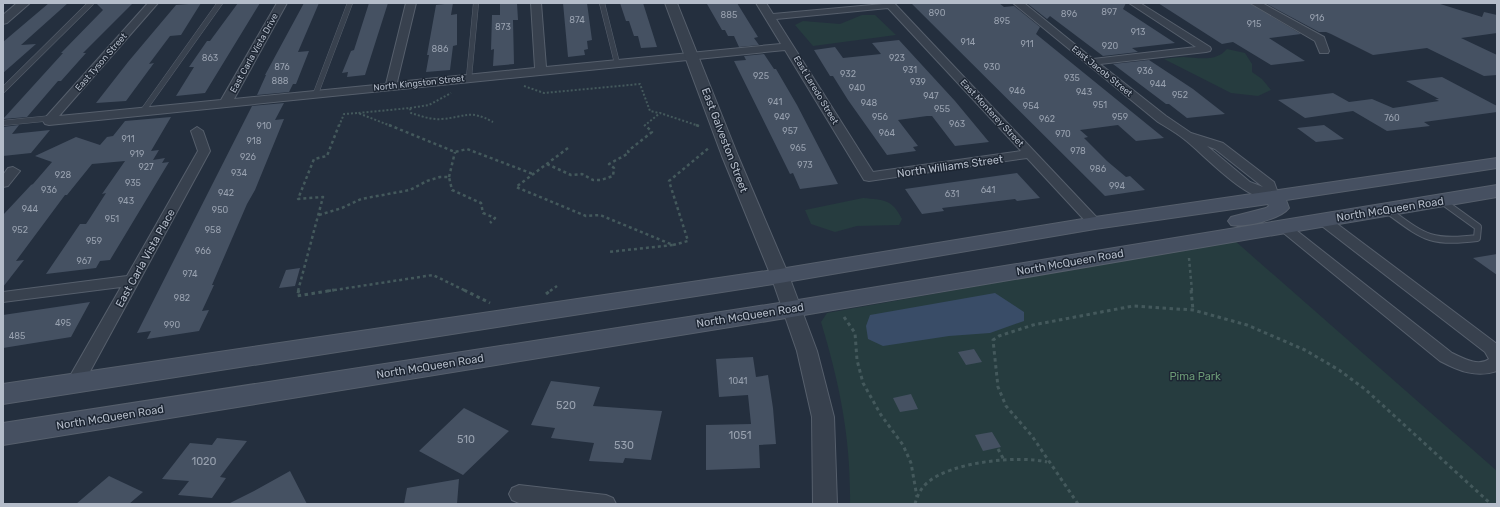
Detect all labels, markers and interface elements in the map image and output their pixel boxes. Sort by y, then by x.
house number: 897 [1101,7,1117,17]
house number: 890 [929,8,946,18]
house number: 896 [1061,9,1078,19]
house number: 885 [721,10,737,20]
street label: East Carla Vista Drive [228,12,280,94]
house number: 916 [1310,13,1325,23]
house number: 874 [569,15,585,25]
house number: 895 [994,16,1010,26]
house number: 915 [1247,19,1261,29]
house number: 873 [495,22,511,32]
house number: 913 [1131,27,1145,37]
street label: East Tyson Street [73,31,129,93]
house number: 914 [961,37,976,47]
house number: 911 [1020,39,1034,49]
house number: 920 [1102,41,1118,51]
street label: East Jacob Street [1070,43,1135,99]
house number: 886 [432,44,449,54]
house number: 863 [202,53,218,63]
house number: 923 [889,53,905,63]
street label: East Laredo Street [792,54,841,126]
house number: 876 [274,62,290,72]
house number: 930 [984,62,1000,72]
house number: 931 [903,65,917,75]
house number: 936 [1137,66,1154,76]
house number: 932 [840,69,856,79]
house number: 925 [753,71,769,81]
street label: North Kingston Street [373,73,465,93]
house number: 935 [1064,73,1080,83]
house number: 888 [271,76,289,86]
house number: 939 [910,77,926,87]
street label: East Monterey Street [958,77,1026,149]
house number: 944 [1150,79,1167,89]
house number: 940 [849,83,866,93]
street label: East Galveston Street [699,86,751,195]
house number: 946 [1009,86,1026,96]
house number: 943 [1076,87,1092,97]
house number: 952 [1172,90,1188,100]
house number: 947 [923,91,939,101]
house number: 941 [768,97,782,107]
house number: 948 [861,98,878,108]
house number: 951 [1093,100,1107,110]
house number: 954 [1023,101,1040,111]
house number: 955 [934,104,950,114]
house number: 949 [774,112,790,122]
house number: 956 [872,112,889,122]
house number: 959 [1112,112,1128,122]
house number: 760 [1384,113,1400,123]
house number: 962 [1039,114,1055,124]
house number: 963 [949,119,965,129]
house number: 910 [257,121,272,131]
house number: 957 [782,126,798,136]
house number: 964 [879,128,896,138]
house number: 970 [1055,129,1071,139]
house number: 911 [121,134,135,144]
house number: 918 [247,136,262,146]
house number: 965 [790,143,806,153]
house number: 978 [1070,146,1086,156]
house number: 919 [130,149,144,159]
house number: 926 [240,152,257,162]
street label: North Williams Street [896,153,1005,180]
house number: 973 [797,160,813,170]
house number: 927 [138,162,154,172]
house number: 986 [1090,164,1107,174]
house number: 934 [231,168,248,178]
house number: 928 [55,170,71,180]
house number: 935 [125,178,141,188]
house number: 994 [1109,181,1125,191]
house number: 936 [41,185,58,195]
house number: 641 [981,185,995,195]
house number: 942 [218,188,234,198]
house number: 631 [945,189,959,199]
street label: North McQueen Road [1335,195,1445,224]
house number: 943 [118,196,134,206]
house number: 944 [22,204,39,214]
house number: 950 [212,205,228,215]
street label: East Carla Vista Place [113,207,178,310]
house number: 951 [105,214,119,224]
house number: 952 [12,225,28,235]
house number: 958 [205,225,221,235]
house number: 959 [86,236,102,246]
house number: 966 [195,246,212,256]
street label: North McQueen Road [1016,247,1125,278]
house number: 967 [76,256,92,266]
house number: 974 [182,269,198,279]
house number: 982 [174,293,190,303]
street label: North McQueen Road [695,301,805,330]
house number: 495 [55,318,71,328]
house number: 990 [164,320,180,330]
house number: 485 [9,331,25,341]
street label: North McQueen Road [375,352,485,381]
park label: Pima Park [1169,370,1221,383]
house number: 1041 [729,376,748,386]
house number: 520 [556,399,576,412]
street label: North McQueen Road [55,403,165,432]
house number: 1051 [729,429,751,442]
house number: 510 [457,433,475,446]
house number: 530 [614,439,634,452]
house number: 1020 [191,455,217,468]

